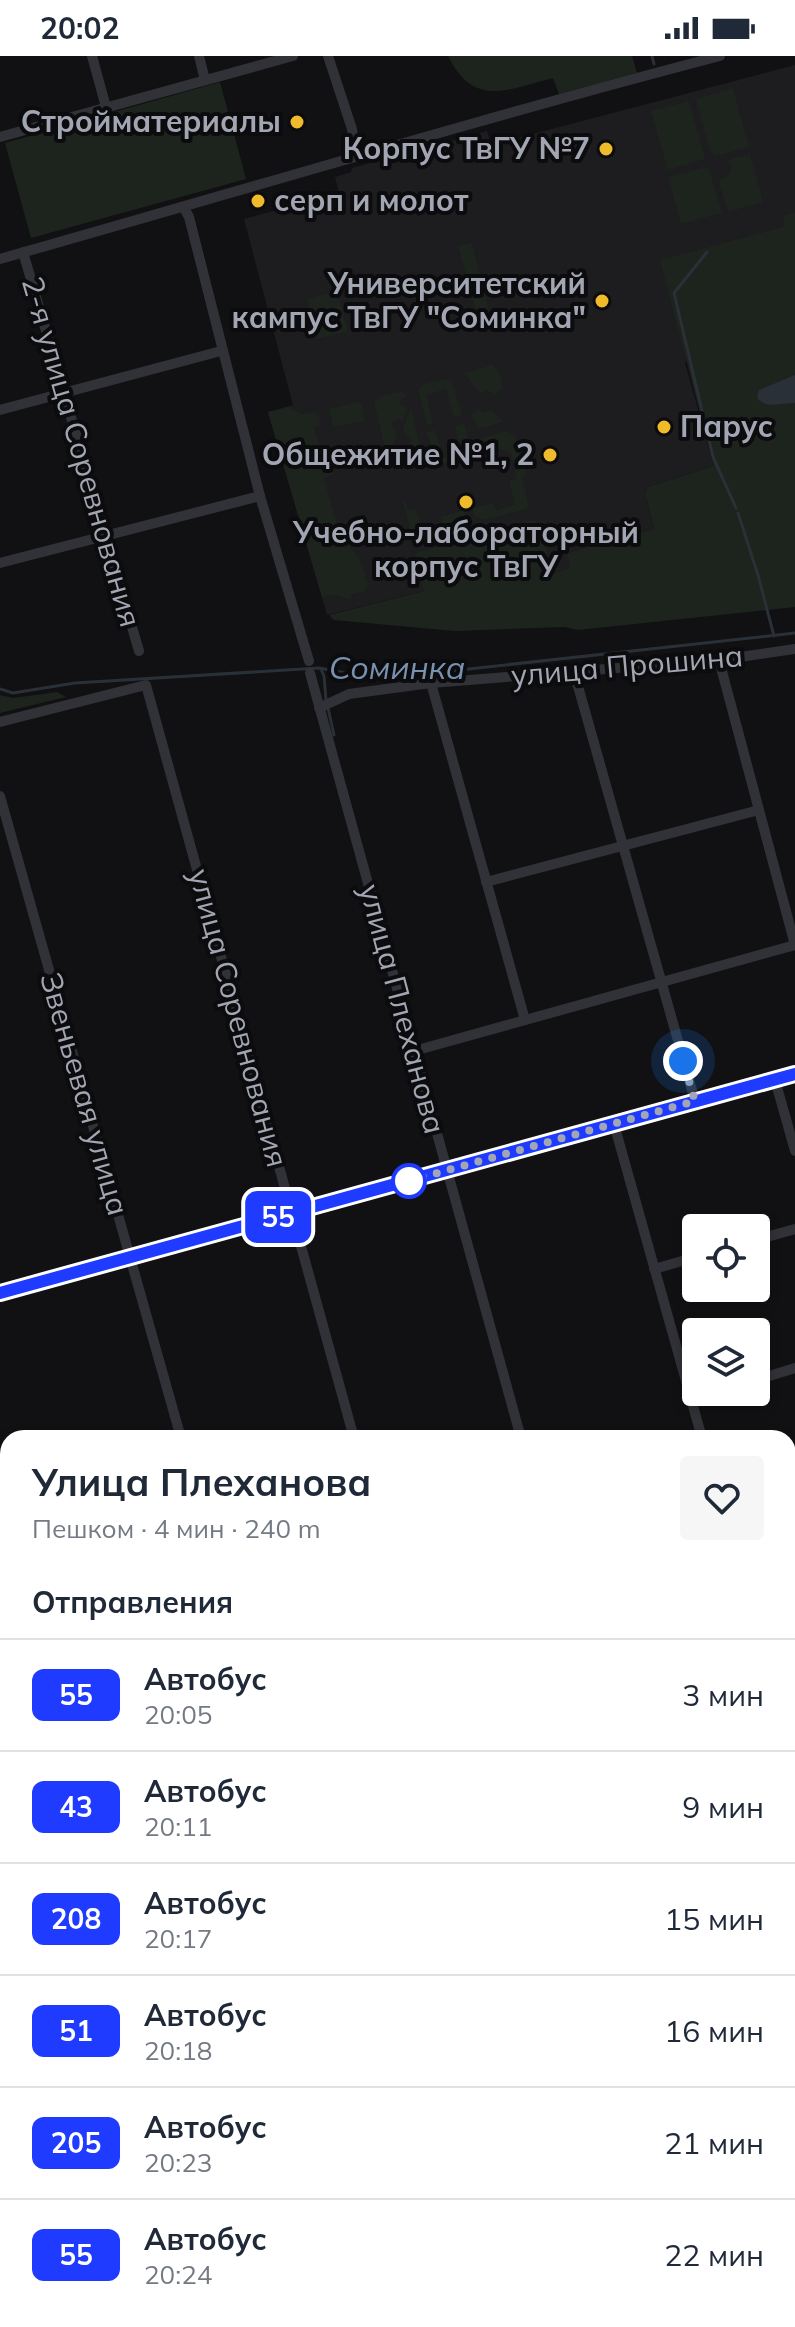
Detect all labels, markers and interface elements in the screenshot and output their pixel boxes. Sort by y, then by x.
text: 20:02 [40,9,119,47]
place label: Стройматериалы [21,102,281,140]
marker: Стройматериалы [288,113,306,131]
place label: Корпус ТвГУ №7 [343,129,590,167]
marker: Корпус ТвГУ №7 [597,140,615,158]
place label: серп и молот [274,181,469,219]
marker: серп и молот [249,192,267,210]
place label: Университетский кампус ТвГУ "Соминка" [232,264,586,336]
street label: 2-я улица Соревнования [14,272,150,631]
marker: Университетский кампус ТвГУ "Соминка" [593,292,611,310]
place label: Парус [680,407,773,445]
marker: Парус [655,418,673,436]
place label: Общежитие №1, 2 [262,435,534,473]
marker: Общежитие №1, 2 [541,446,559,464]
marker: Учебно-лабораторный корпус ТвГУ [457,493,475,511]
place label: Учебно-лабораторный корпус ТвГУ [292,513,639,585]
street label: улица Прошина [509,636,744,694]
water label: Соминка [329,647,465,687]
street label: улица Соревнования [181,864,297,1171]
street label: улица Плеханова [351,880,455,1138]
street label: Звеньевая улица [32,968,138,1219]
your location [663,1041,703,1081]
unlabelled marker [392,1164,426,1198]
line badge: 55 [242,1191,314,1243]
text: 55 [261,1199,295,1234]
map controls [682,1214,770,1406]
button: locate [682,1214,770,1302]
button: layers [682,1318,770,1406]
button: heart [680,1456,764,1540]
text: Улица Плеханова [32,1458,371,1506]
text: Пешком · 4 мин · 240 m [32,1512,321,1545]
text: Отправления [32,1583,233,1621]
text: Автобус [144,1660,267,1698]
text: 3 мин [682,1676,764,1714]
text: 55 [59,1677,93,1712]
text: 20:05 [144,1698,212,1731]
text: Автобус [144,1772,267,1810]
text: 9 мин [682,1788,764,1826]
text: 43 [59,1789,93,1824]
text: 20:11 [144,1810,212,1843]
text: Автобус [144,1884,267,1922]
text: 15 мин [664,1900,764,1938]
text: 208 [51,1901,101,1936]
text: 20:17 [144,1922,212,1955]
text: Автобус [144,1996,267,2034]
text: 16 мин [664,2012,764,2050]
text: 51 [59,2013,93,2048]
text: 20:18 [144,2034,212,2067]
text: Автобус [144,2108,267,2146]
text: 21 мин [664,2124,764,2162]
text: 205 [51,2125,101,2160]
text: 20:23 [144,2146,212,2179]
text: Автобус [144,2220,267,2258]
text: 22 мин [664,2236,764,2274]
text: 55 [59,2237,93,2272]
text: 20:24 [144,2258,212,2291]

